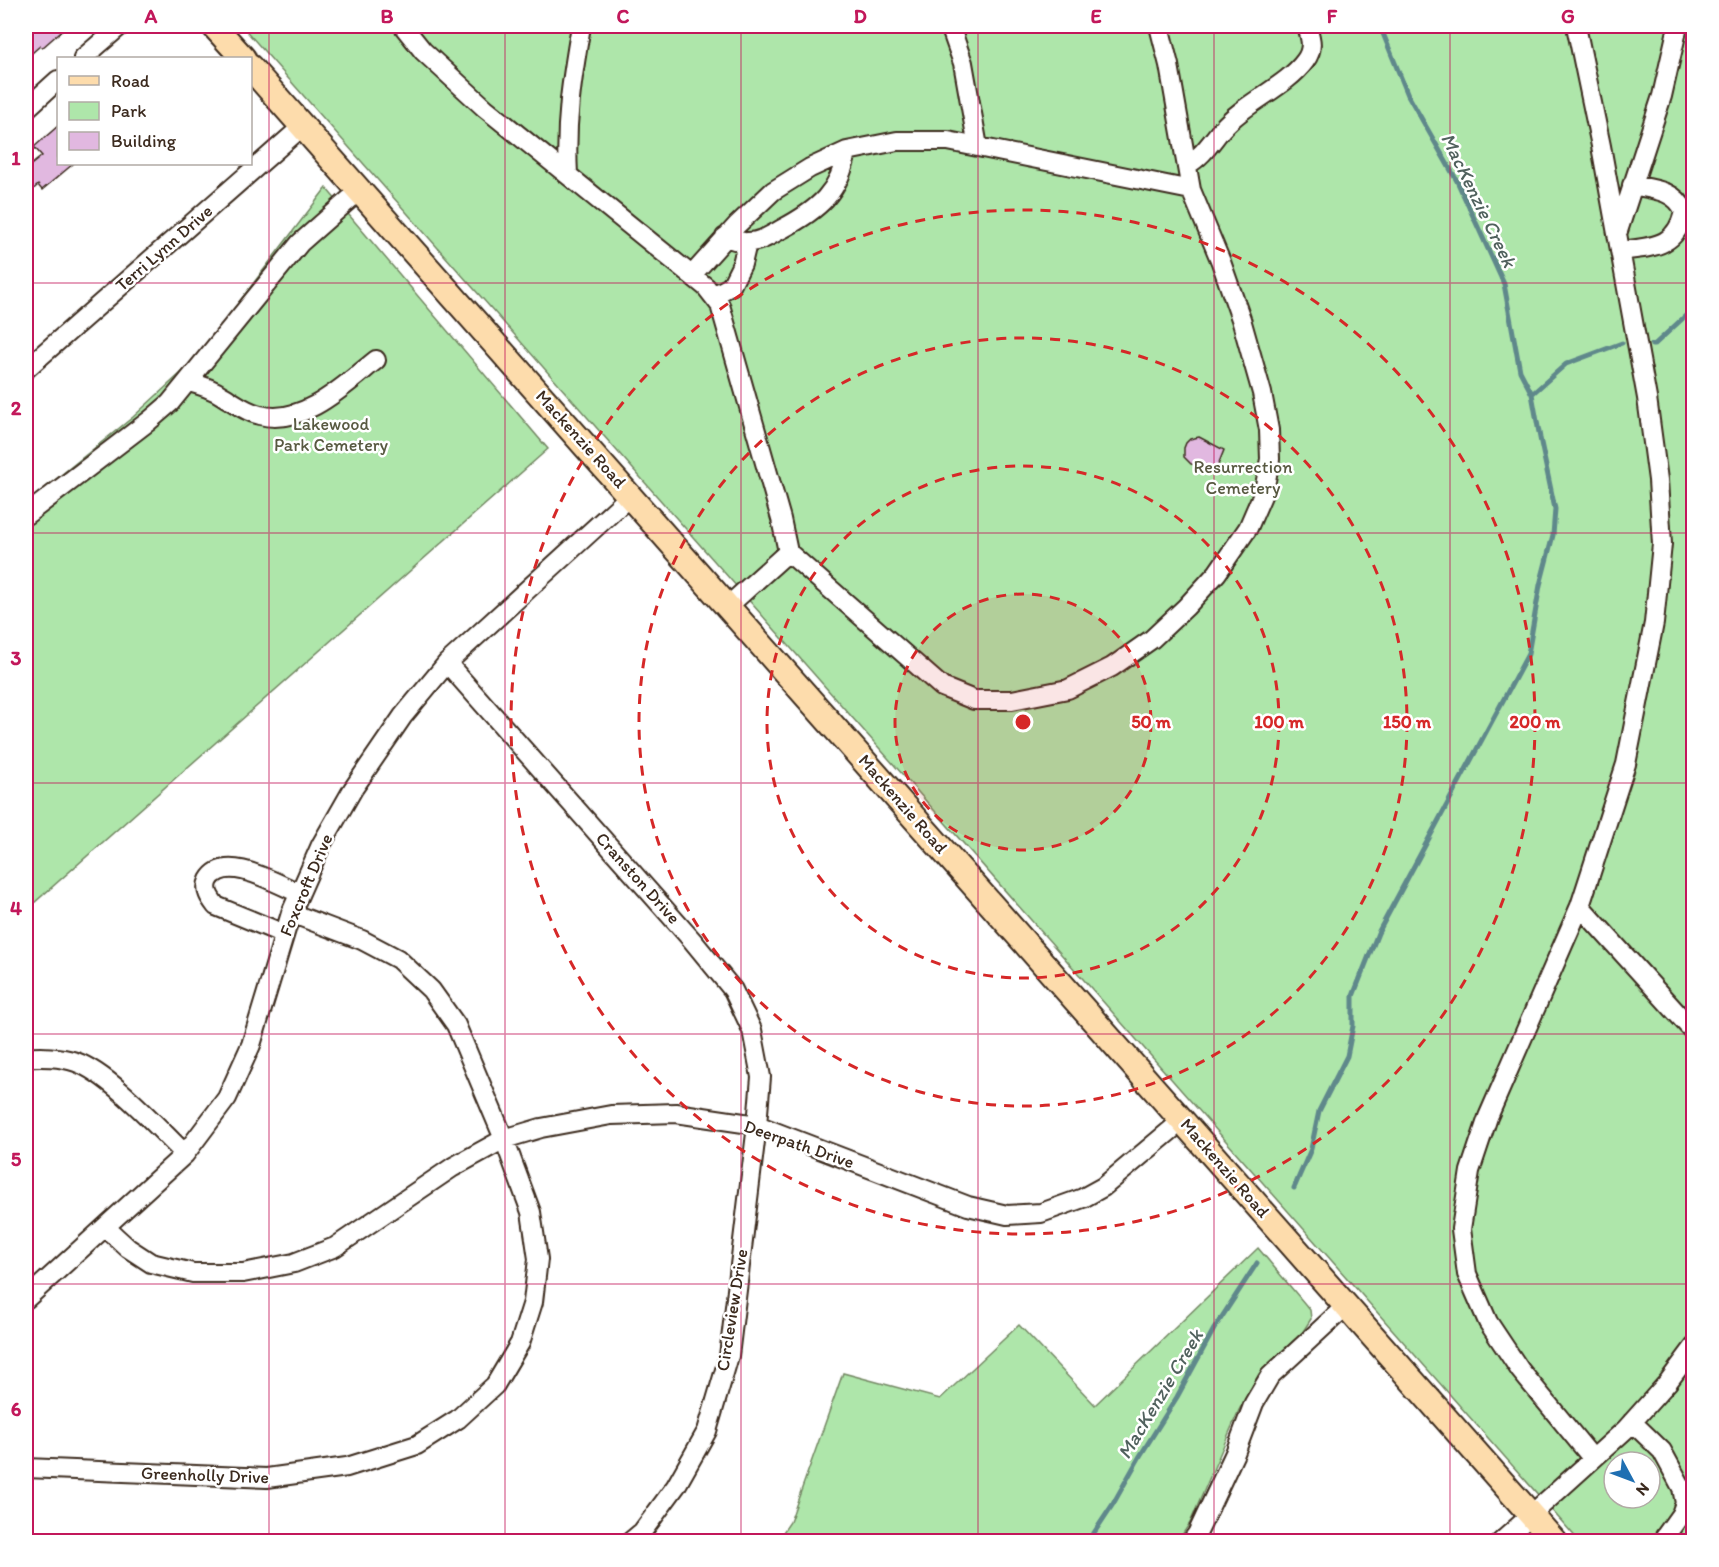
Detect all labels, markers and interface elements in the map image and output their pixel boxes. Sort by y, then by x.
text: A [144,4,158,28]
text: B [381,4,394,28]
text: C [617,4,630,28]
text: D [853,4,867,28]
text: E [1090,4,1102,28]
text: F [1327,4,1338,28]
text: G [1561,4,1575,28]
legend [57,57,252,165]
text: Road [111,70,150,92]
text: Park [111,100,146,122]
water label: MacKenzie Creek [1436,129,1523,273]
text: Building [111,130,177,152]
text: 1 [11,146,21,170]
street label: Terri Lynn Drive [111,200,217,296]
street label: Mackenzie Road [531,385,631,493]
text: 2 [11,396,22,420]
park label: Lakewood Park Cemetery [274,413,389,456]
park label: Resurrection Cemetery [1194,456,1292,499]
text: 3 [11,646,22,670]
text: 50 m [1131,711,1172,733]
text: 100 m [1254,711,1305,733]
text: 150 m [1383,711,1432,733]
text: 200 m [1510,711,1561,733]
centre of rings [1013,712,1033,732]
street label: Mackenzie Road [854,750,952,858]
street label: Cranston Drive [591,828,685,928]
street label: Foxcroft Drive [275,830,337,940]
text: 4 [10,896,22,920]
street label: Mackenzie Road [1176,1114,1274,1222]
street label: Deerpath Drive [741,1115,857,1173]
text: 5 [11,1147,22,1171]
street label: Circleview Drive [711,1247,753,1373]
water label: MacKenzie Creek [1112,1323,1209,1463]
text: 6 [11,1397,22,1421]
north arrow [1602,1450,1662,1510]
street label: Greenholly Drive [140,1462,270,1488]
text: N [1632,1479,1654,1500]

